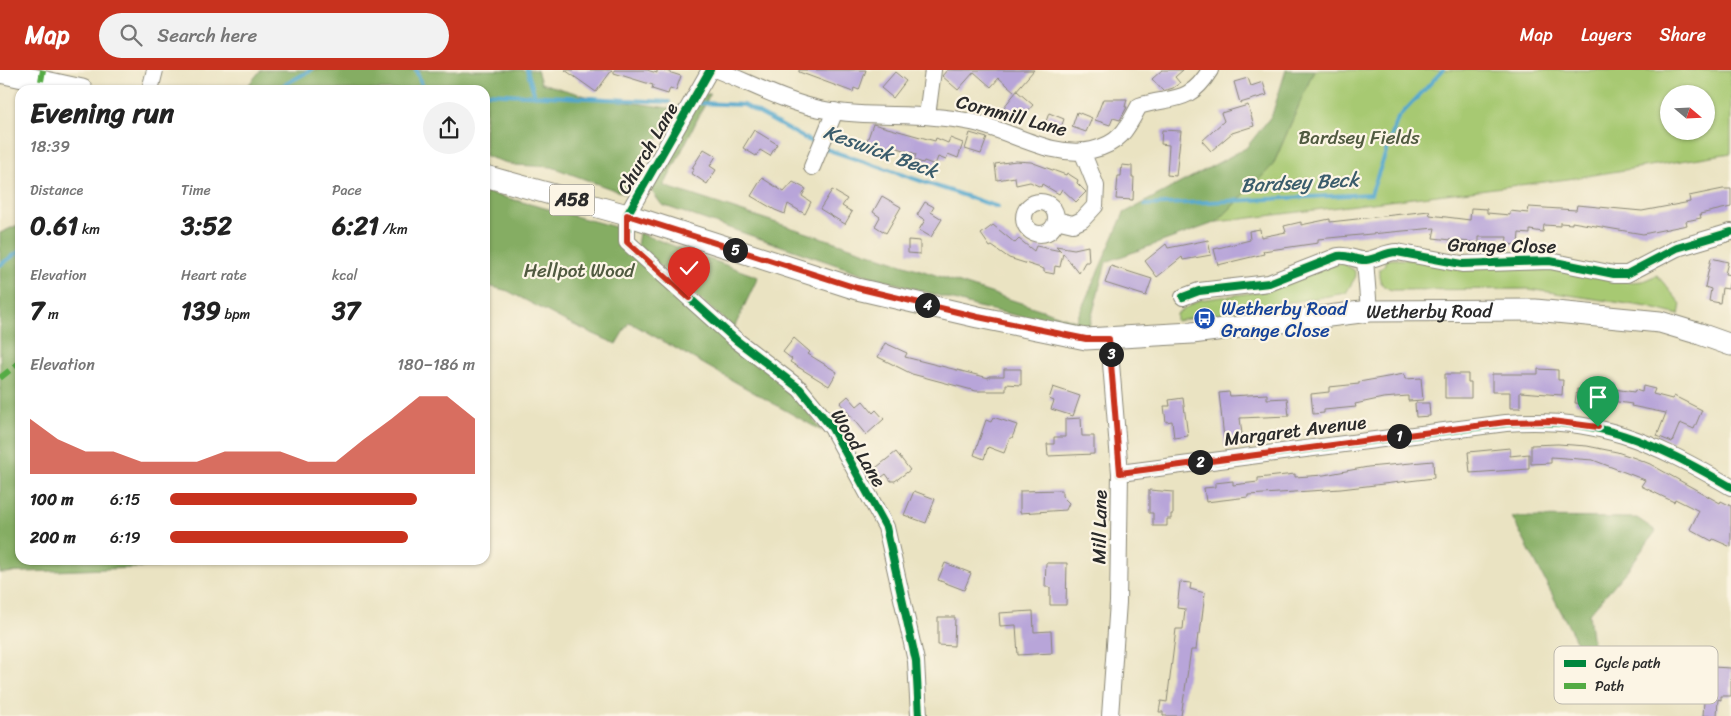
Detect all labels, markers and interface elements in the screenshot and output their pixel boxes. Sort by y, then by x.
search box [99,13,449,58]
text: Map [25,14,69,56]
text: Search here [157,19,257,52]
text: Map [1520,19,1553,51]
text: Layers [1581,19,1632,51]
text: Share [1660,19,1706,51]
icon: search [117,21,145,49]
street label: Cornmill Lane [953,85,1071,146]
north arrow [1660,85,1715,140]
map controls [1660,85,1715,140]
text: Evening run [30,88,174,137]
street label: Church Lane [608,96,687,201]
button: share [423,102,475,154]
water label: Keswick Beck [819,115,944,189]
park label: Bardsey Fields [1298,121,1420,154]
text: 18:39 [30,132,70,161]
water label: Bardsey Beck [1240,162,1361,203]
text: Distance [30,178,83,203]
text: Time [181,178,211,203]
text: Pace [332,178,362,203]
road number: A58 [550,184,594,216]
text: 0.61 [30,203,78,248]
text: 3:52 [181,203,232,248]
text: 6:21 [332,203,379,248]
text: km [78,217,100,242]
text: /km [379,217,408,242]
street label: Grange Close [1447,228,1557,263]
pin: 5 [722,238,748,262]
text: 5 [731,238,740,263]
pin [668,247,710,298]
park label: Hellpot Wood [524,254,635,287]
icon: check [675,254,703,282]
text: Elevation [30,263,87,288]
text: Heart rate [181,263,247,288]
text: kcal [332,263,357,288]
text: 7 [30,288,44,333]
text: 139 [181,288,221,333]
text: 37 [332,288,360,333]
pin: 4 [914,292,940,318]
place label: Wetherby Road Grange Close [1221,292,1349,347]
text: 4 [923,293,932,318]
street label: Wetherby Road [1366,294,1494,328]
text: m [44,302,59,327]
text: bpm [221,302,250,327]
bus stop icon: Wetherby Road Grange Close [1193,307,1217,331]
pin: 3 [1098,342,1124,366]
text: 3 [1108,342,1115,367]
text: Elevation [30,350,95,379]
text: 180–186 m [397,350,475,379]
pin [1577,376,1619,427]
icon: arrive [1584,383,1612,411]
street label: Wood Lane [822,402,895,494]
street label: Margaret Avenue [1222,405,1368,456]
pin: 1 [1386,424,1412,448]
text: 1 [1396,424,1403,449]
pin: 2 [1188,450,1212,474]
text: 2 [1196,450,1205,475]
text: 100 m [30,485,74,514]
text: 6:15 [110,485,141,514]
street label: Mill Lane [1082,490,1117,564]
text: 200 m [30,523,76,552]
text: 6:19 [110,523,141,552]
legend [1554,646,1718,704]
text: Cycle path [1595,651,1661,676]
text: Path [1595,674,1624,699]

